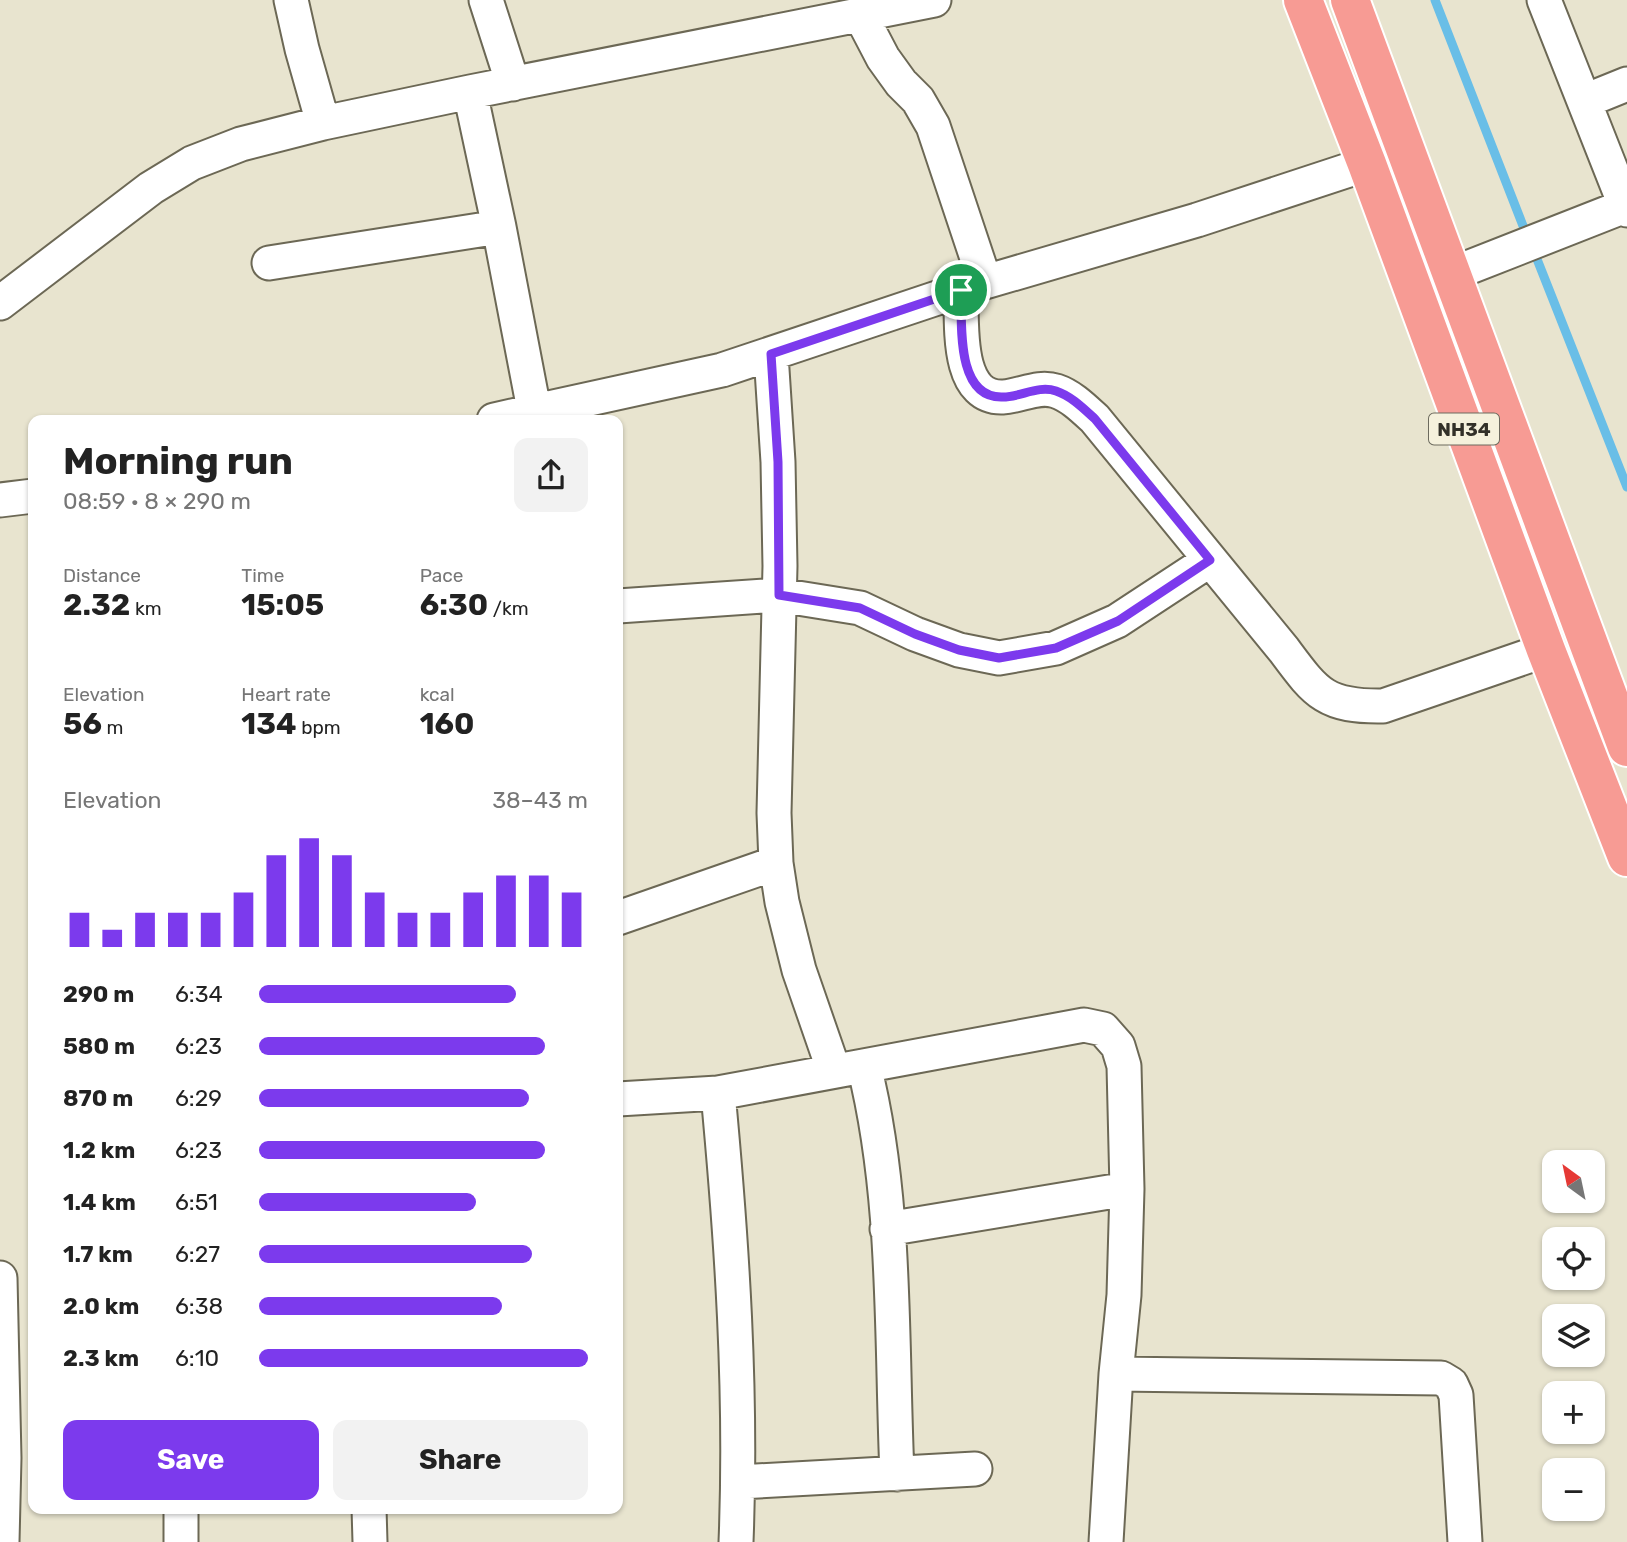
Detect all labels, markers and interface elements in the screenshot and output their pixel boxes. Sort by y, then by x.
pin [931,260,991,320]
icon: arrive [942,271,980,309]
road number: NH34 [1429,414,1499,444]
text: Morning run [63,438,293,484]
button: share [514,438,588,512]
text: 08:59 · 8 × 290 m [63,487,251,515]
text: Distance [63,564,141,587]
text: Time [241,564,284,587]
text: Pace [420,564,463,587]
text: 2.32 [63,587,130,623]
text: 15:05 [241,587,324,623]
text: 6:30 [420,587,488,623]
text: km [130,597,162,620]
text: /km [488,597,529,620]
text: Elevation [63,683,144,706]
text: Heart rate [241,683,331,706]
text: kcal [420,683,455,706]
text: 56 [63,706,102,742]
text: 134 [241,706,297,742]
text: 160 [420,706,475,742]
text: m [102,716,123,739]
text: bpm [297,716,341,739]
text: Elevation [63,786,162,814]
text: 38–43 m [492,786,588,814]
text: 290 m [63,980,134,1008]
text: 6:34 [175,980,223,1008]
text: 580 m [63,1032,135,1060]
text: 6:23 [175,1032,222,1060]
text: 870 m [63,1084,133,1112]
text: 6:29 [175,1084,222,1112]
text: 1.2 km [63,1136,135,1164]
text: 6:23 [175,1136,222,1164]
north arrow [1542,1150,1605,1213]
map controls [1542,1150,1605,1521]
text: 1.4 km [63,1188,136,1216]
text: 6:51 [175,1188,218,1216]
button: locate [1542,1227,1605,1290]
text: 1.7 km [63,1240,133,1268]
text: 6:27 [175,1240,220,1268]
text: 2.0 km [63,1292,139,1320]
text: 6:38 [175,1292,223,1320]
button: layers [1542,1304,1605,1367]
text: 2.3 km [63,1344,139,1372]
text: 6:10 [175,1344,219,1372]
button: + [1542,1381,1605,1444]
button: Save [63,1420,319,1500]
button: Share [333,1420,588,1500]
button: − [1542,1458,1605,1521]

